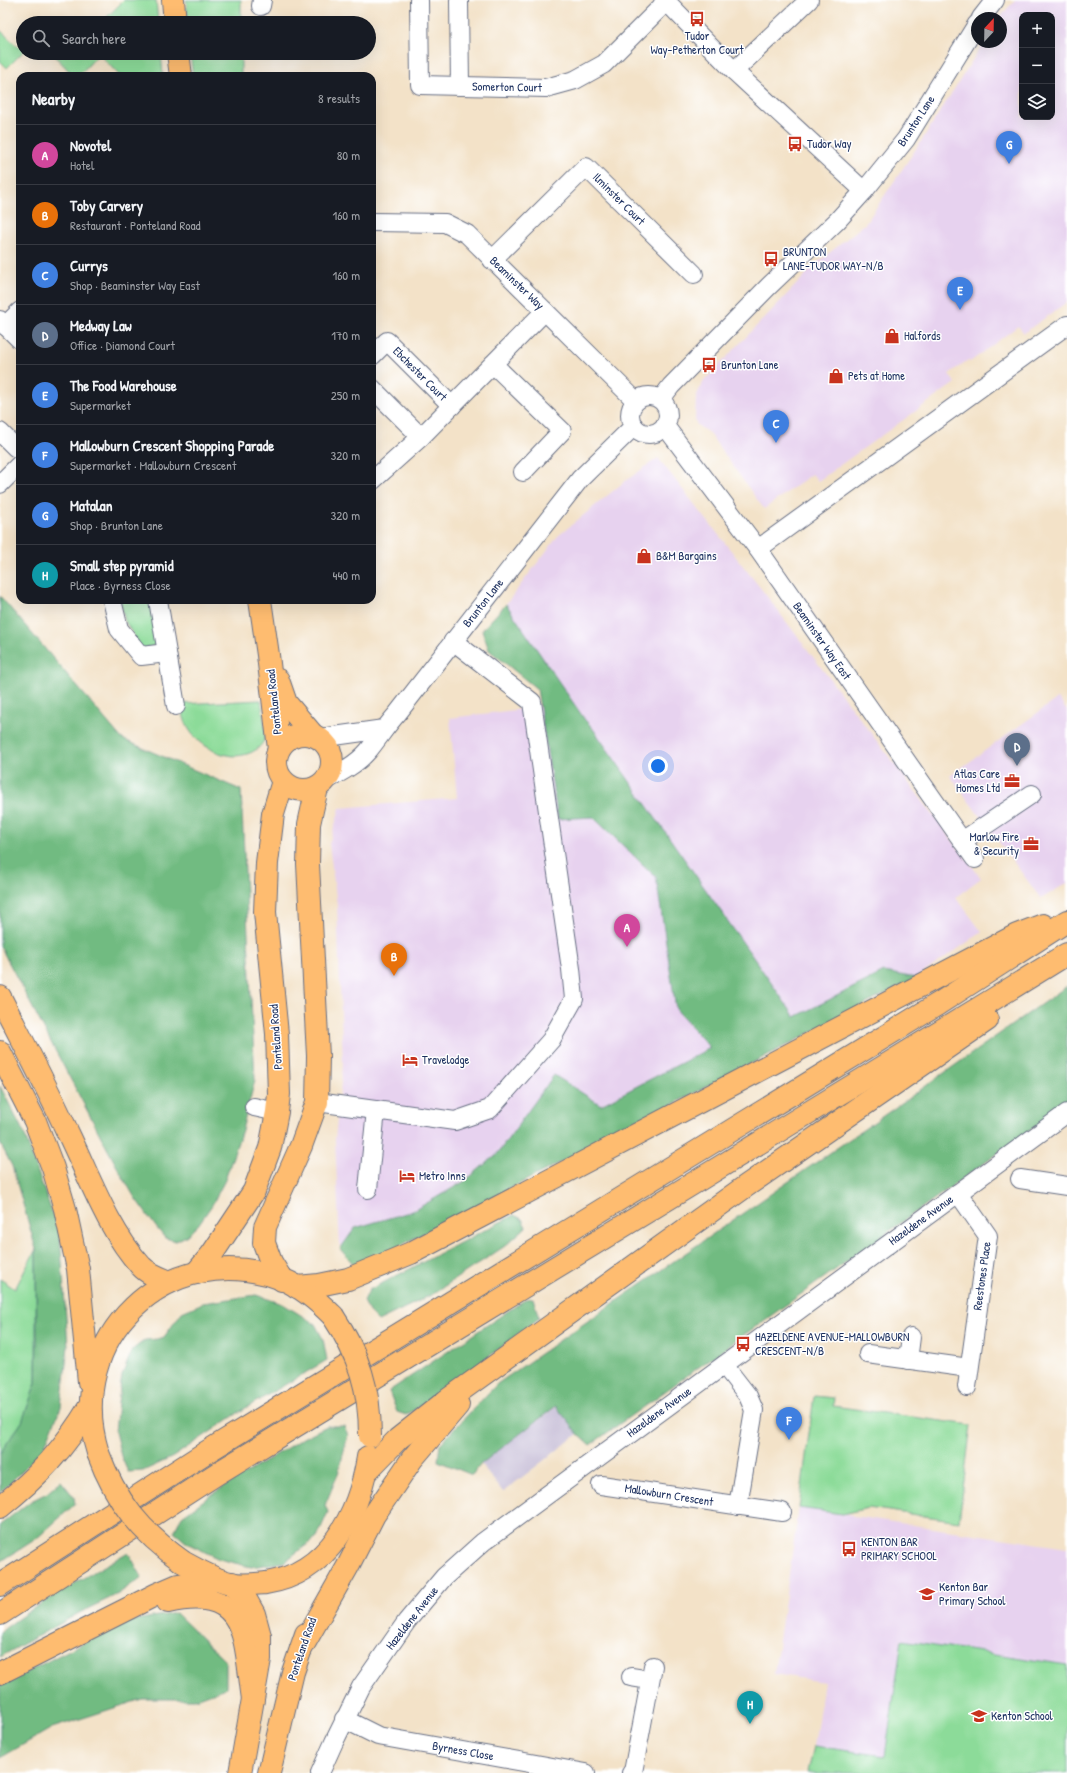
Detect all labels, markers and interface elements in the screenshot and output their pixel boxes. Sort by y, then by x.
bus stop icon: Tudor Way-Petherton Court [688,10,706,28]
north arrow [971,12,1007,48]
map controls [1019,12,1055,120]
button: + [1019,12,1055,48]
search box [16,16,376,60]
icon: search [30,27,52,49]
place label: Tudor Way-Petherton Court [650,27,744,58]
text: Search here [62,28,126,49]
button: − [1019,48,1055,84]
street label: Somerton Court [472,77,543,96]
button: layers [1019,84,1055,120]
text: Nearby [32,87,75,110]
text: 8 results [318,89,360,107]
street label: Brunton Lane [893,92,938,149]
pin: G [996,131,1022,164]
text: Novotel [70,135,111,156]
bus stop icon: Tudor Way [786,135,804,153]
place label: Tudor Way [807,135,851,152]
text: A [42,146,48,164]
text: 80 m [337,146,360,164]
text: Hotel [70,156,94,174]
street label: Ilminster Court [589,169,650,229]
text: Toby Carvery [70,195,143,216]
text: B [42,206,48,224]
text: 160 m [332,206,360,224]
text: Restaurant · Ponteland Road [70,216,201,234]
place label: BRUNTON LANE-TUDOR WAY-N/B [783,243,884,274]
bus stop icon: BRUNTON LANE-TUDOR WAY-N/B [762,250,780,268]
street label: Beaminster Way [486,252,548,313]
text: Currys [70,255,108,276]
text: C [41,266,49,284]
text: 160 m [332,266,360,284]
text: Shop · Beaminster Way East [70,276,200,294]
pin: E [947,277,973,310]
text: Medway Law [70,315,132,336]
text: D [42,326,48,344]
text: 170 m [331,326,360,344]
shop icon: Halfords [883,327,901,345]
place label: Halfords [904,327,941,344]
text: Office · Diamond Court [70,336,175,354]
street label: Ebchester Court [389,343,452,405]
bus stop icon: Brunton Lane [700,356,718,374]
place label: Brunton Lane [721,356,779,373]
shop icon: Pets at Home [827,367,845,385]
place label: Pets at Home [848,367,905,384]
text: The Food Warehouse [70,375,177,396]
text: E [42,386,48,404]
text: 250 m [331,386,360,404]
text: Supermarket [70,396,131,414]
pin: C [763,410,789,443]
text: Mallowburn Crescent Shopping Parade [70,435,274,456]
text: F [43,446,47,464]
text: 320 m [330,446,360,464]
text: Supermarket · Mallowburn Crescent [70,456,236,474]
text: Matalan [70,495,113,516]
text: G [42,506,48,524]
text: 320 m [330,506,360,524]
text: Shop · Brunton Lane [70,516,163,534]
shop icon: B&M Bargains [635,547,653,565]
place label: B&M Bargains [656,547,717,564]
text: Small step pyramid [70,555,174,576]
text: H [42,566,48,584]
text: 440 m [333,566,360,584]
street label: Brunton Lane [458,575,507,631]
text: Place · Byrness Close [70,576,171,594]
street label: Beaminster Way East [789,598,856,684]
street label: Ponteland Road [262,668,285,735]
pin: D [1004,733,1030,766]
your location [648,756,668,776]
place label: Atlas Care Homes Ltd [954,765,1000,796]
office icon: Atlas Care Homes Ltd [1003,772,1021,790]
place label: Marlow Fire & Security [970,828,1019,859]
office icon: Marlow Fire & Security [1022,835,1040,853]
pin: A [614,914,640,947]
pin: B [381,943,407,976]
street label: Ponteland Road [265,1004,286,1070]
hotel icon: Travelodge [401,1051,419,1069]
place label: Travelodge [422,1051,470,1068]
hotel icon: Metro Inns [398,1167,416,1185]
place label: Metro Inns [419,1167,466,1184]
street label: Hazeldene Avenue [885,1190,957,1249]
street label: Reestones Place [968,1240,995,1311]
place label: HAZELDENE AVENUE-MALLOWBURN CRESCENT-N/B [755,1328,909,1359]
bus stop icon: HAZELDENE AVENUE-MALLOWBURN CRESCENT-N/B [734,1335,752,1353]
street label: Hazeldene Avenue [623,1382,695,1441]
pin: F [776,1407,802,1440]
street label: Mallowburn Crescent [624,1479,715,1510]
place label: KENTON BAR PRIMARY SCHOOL [861,1533,938,1564]
bus stop icon: KENTON BAR PRIMARY SCHOOL [840,1540,858,1558]
place label: Kenton Bar Primary School [939,1578,1006,1609]
street label: Hazeldene Avenue [381,1582,442,1653]
school or university icon: Kenton Bar Primary School [918,1585,936,1603]
street label: Ponteland Road [283,1615,320,1683]
pin: H [737,1691,763,1724]
school or university icon: Kenton School [970,1707,988,1725]
place label: Kenton School [991,1707,1054,1724]
street label: Byrness Close [431,1737,495,1764]

